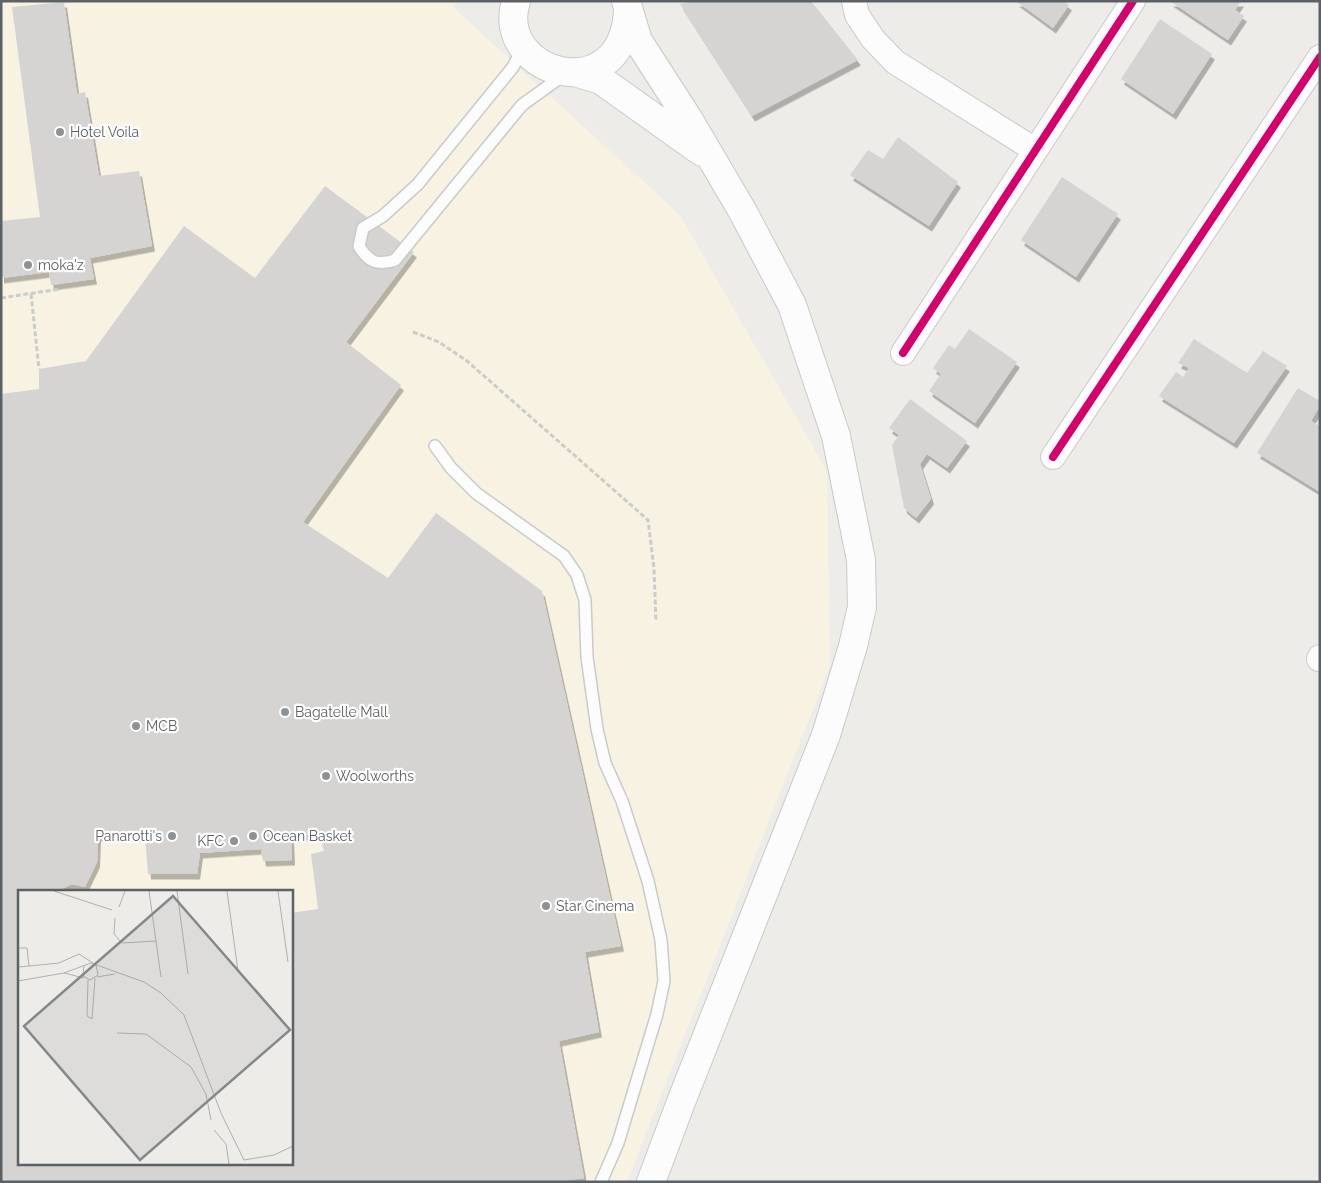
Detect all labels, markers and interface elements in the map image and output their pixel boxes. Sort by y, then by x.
place label: Hotel Voila [70,124,139,140]
marker: Hotel Voila [54,126,66,138]
place label: moka'z [38,257,84,273]
marker: moka'z [22,259,34,271]
place label: Bagatelle Mall [295,704,388,720]
marker: Bagatelle Mall [279,706,291,718]
place label: MCB [146,718,177,734]
marker: MCB [130,720,142,732]
place label: Woolworths [336,768,414,784]
marker: Woolworths [320,770,332,782]
place label: Panarotti's [95,828,162,844]
place label: Ocean Basket [263,828,353,844]
marker: Panarotti's [166,830,178,842]
marker: Ocean Basket [247,830,259,842]
place label: KFC [197,833,224,849]
marker: KFC [228,835,240,847]
inset map [18,890,292,1166]
place label: Star Cinema [556,898,634,914]
marker: Star Cinema [540,900,552,912]

